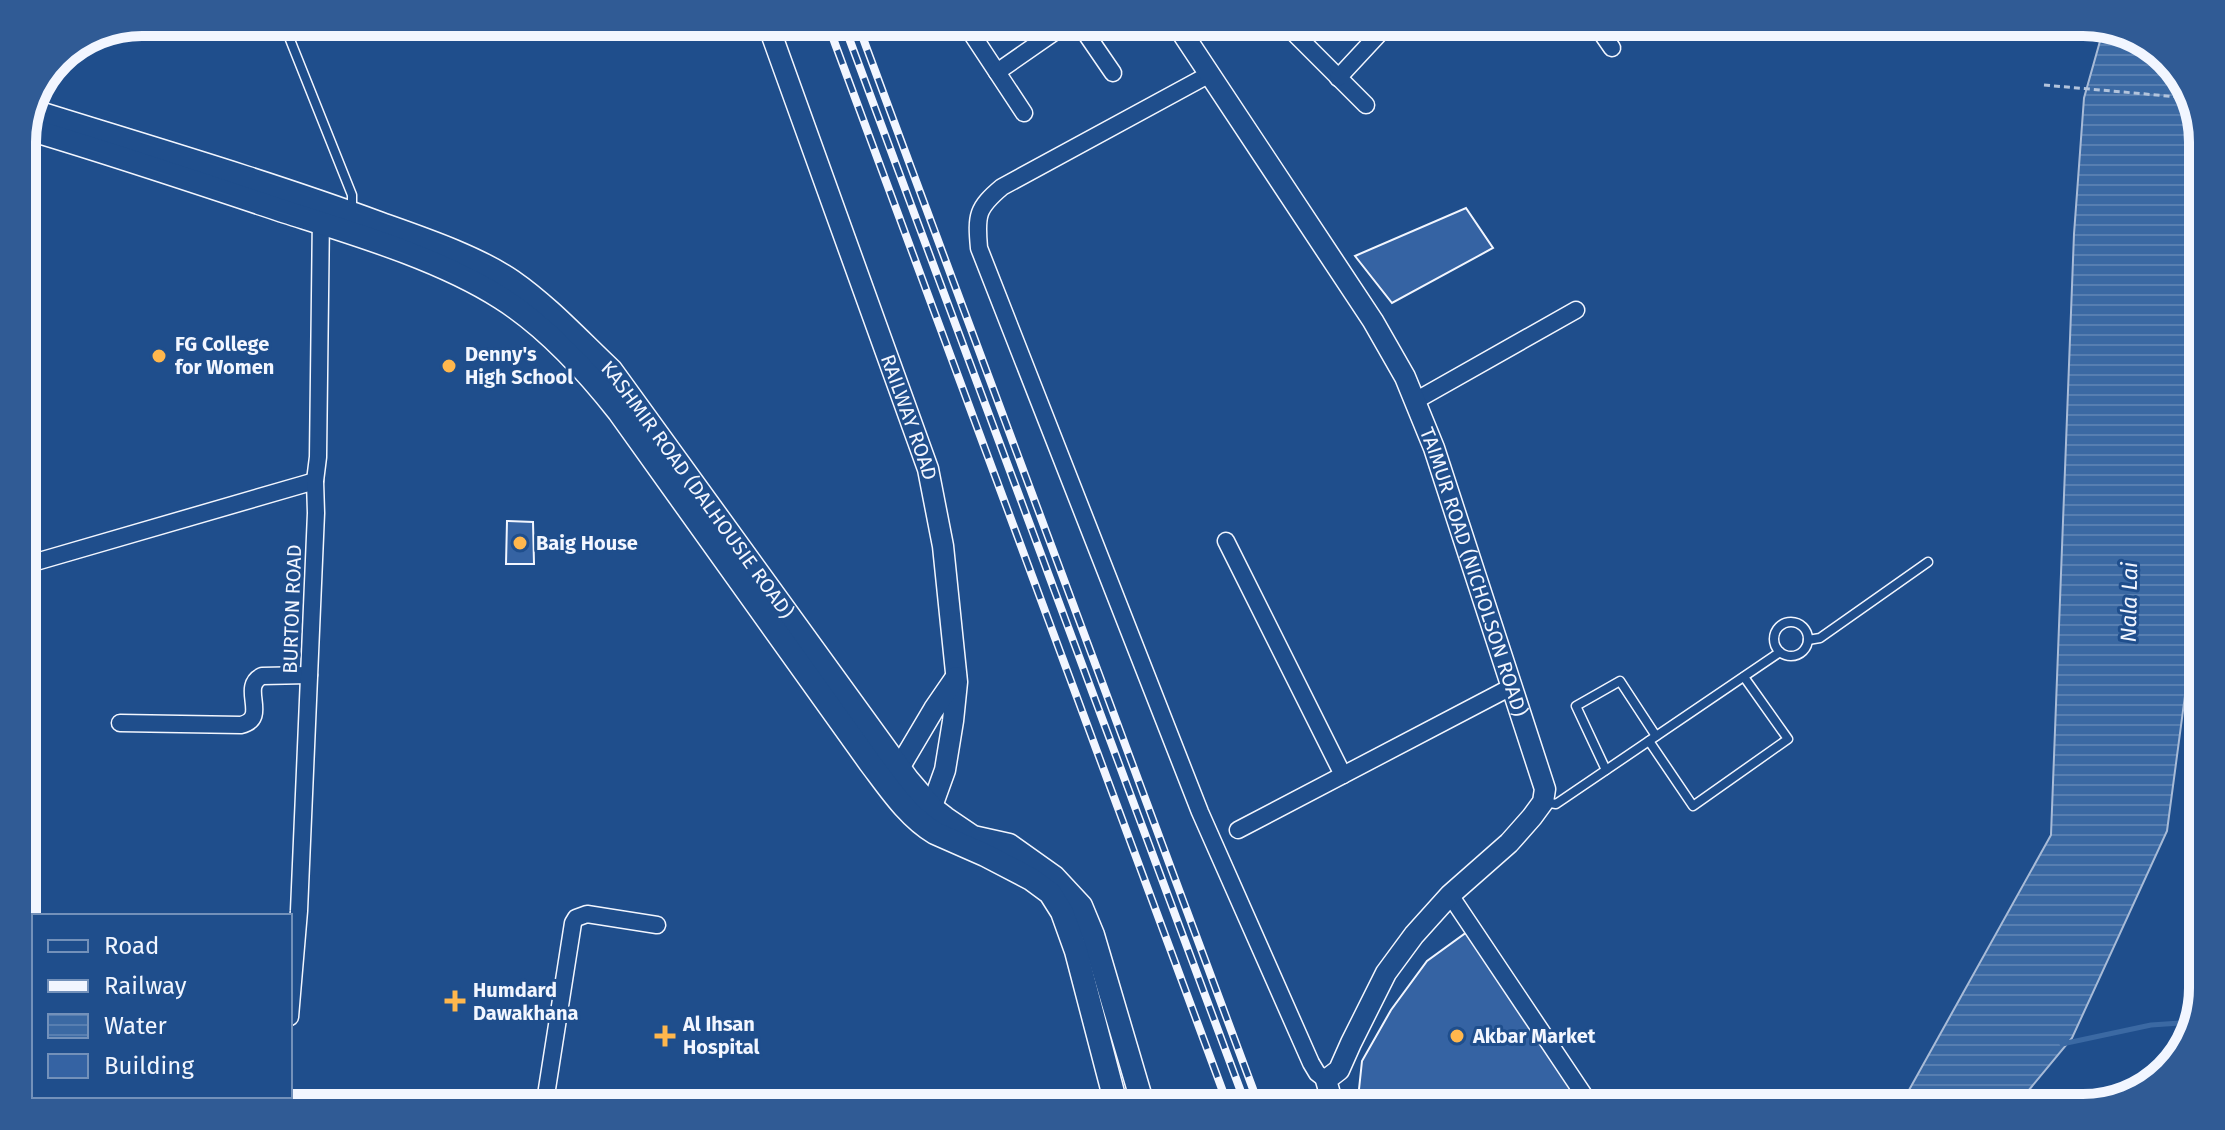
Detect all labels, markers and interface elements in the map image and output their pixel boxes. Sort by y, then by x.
place label: FG College for Women [175,332,274,379]
place label: Denny's High School [465,342,573,389]
marker: FG College for Women [150,347,168,365]
street label: RAILWAY ROAD [876,351,942,482]
street label: KASHMIR ROAD (DALHOUSIE ROAD) [597,355,799,623]
marker: Denny's High School [440,357,458,375]
street label: TAIMUR ROAD (NICHOLSON ROAD) [1415,424,1533,719]
place label: Baig House [536,531,638,555]
marker: Baig House [511,534,529,552]
street label: BURTON ROAD [278,544,306,674]
water label: Nala Lai [2115,561,2143,643]
legend [32,914,292,1098]
text: Road [104,932,159,960]
text: Railway [104,972,187,1000]
place label: Humdard Dawakhana [473,978,578,1025]
marker: Humdard Dawakhana [444,990,466,1012]
text: Water [104,1012,168,1040]
place label: Al Ihsan Hospital [682,1012,759,1059]
place label: Akbar Market [1472,1024,1596,1048]
marker: Al Ihsan Hospital [654,1025,676,1047]
marker: Akbar Market [1448,1027,1466,1045]
text: Building [104,1052,194,1080]

